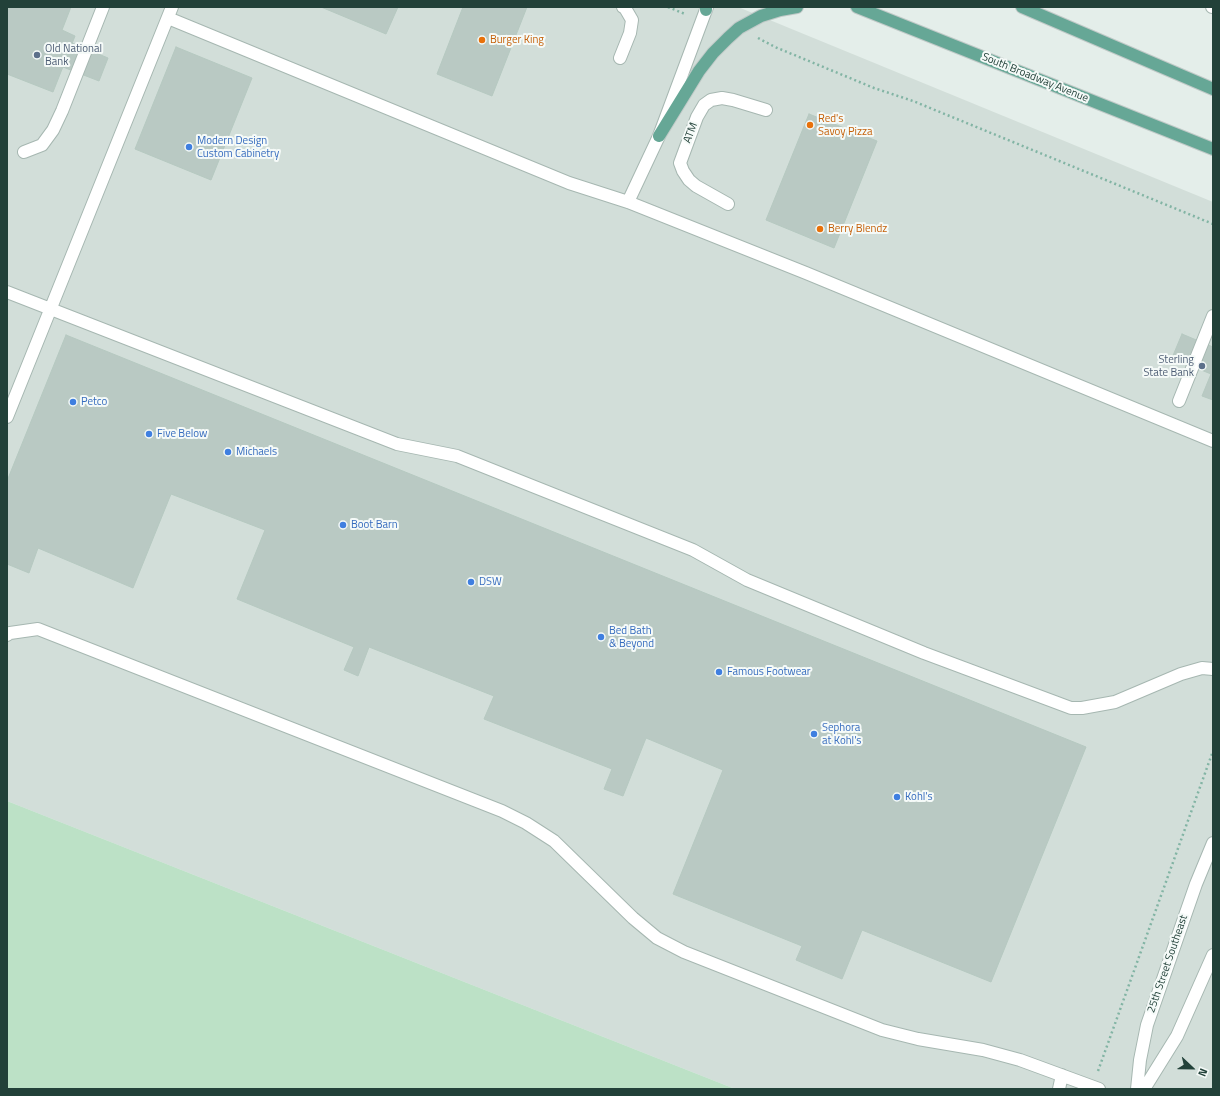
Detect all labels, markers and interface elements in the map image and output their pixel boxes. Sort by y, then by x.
place label: Burger King [490,33,544,47]
marker: Burger King [477,35,487,45]
place label: Old National Bank [45,42,102,68]
marker: Old National Bank [32,50,42,60]
street label: South Broadway Avenue [980,51,1090,105]
place label: Red's Savoy Pizza [818,112,872,138]
marker: Red's Savoy Pizza [805,120,815,130]
street label: ATM [681,121,701,145]
place label: Modern Design Custom Cabinetry [197,134,279,160]
marker: Modern Design Custom Cabinetry [184,142,194,152]
place label: Berry Blendz [828,222,887,236]
marker: Berry Blendz [815,224,825,234]
place label: Sterling State Bank [1143,353,1194,379]
marker: Sterling State Bank [1197,361,1207,371]
place label: Petco [81,395,107,409]
marker: Petco [68,397,78,407]
place label: Five Below [157,427,207,441]
marker: Five Below [144,429,154,439]
place label: Michaels [236,445,277,459]
marker: Michaels [223,447,233,457]
place label: Boot Barn [351,518,398,532]
marker: Boot Barn [338,520,348,530]
place label: DSW [479,575,502,589]
marker: DSW [466,577,476,587]
place label: Bed Bath & Beyond [609,624,654,650]
marker: Bed Bath & Beyond [596,632,606,642]
place label: Famous Footwear [727,665,811,679]
marker: Famous Footwear [714,667,724,677]
place label: Sephora at Kohl's [822,721,861,747]
marker: Sephora at Kohl's [809,729,819,739]
place label: Kohl's [905,790,933,804]
marker: Kohl's [892,792,902,802]
street label: 25th Street Southeast [1145,913,1191,1015]
north arrow [1172,1048,1212,1088]
text: N [1194,1066,1212,1079]

